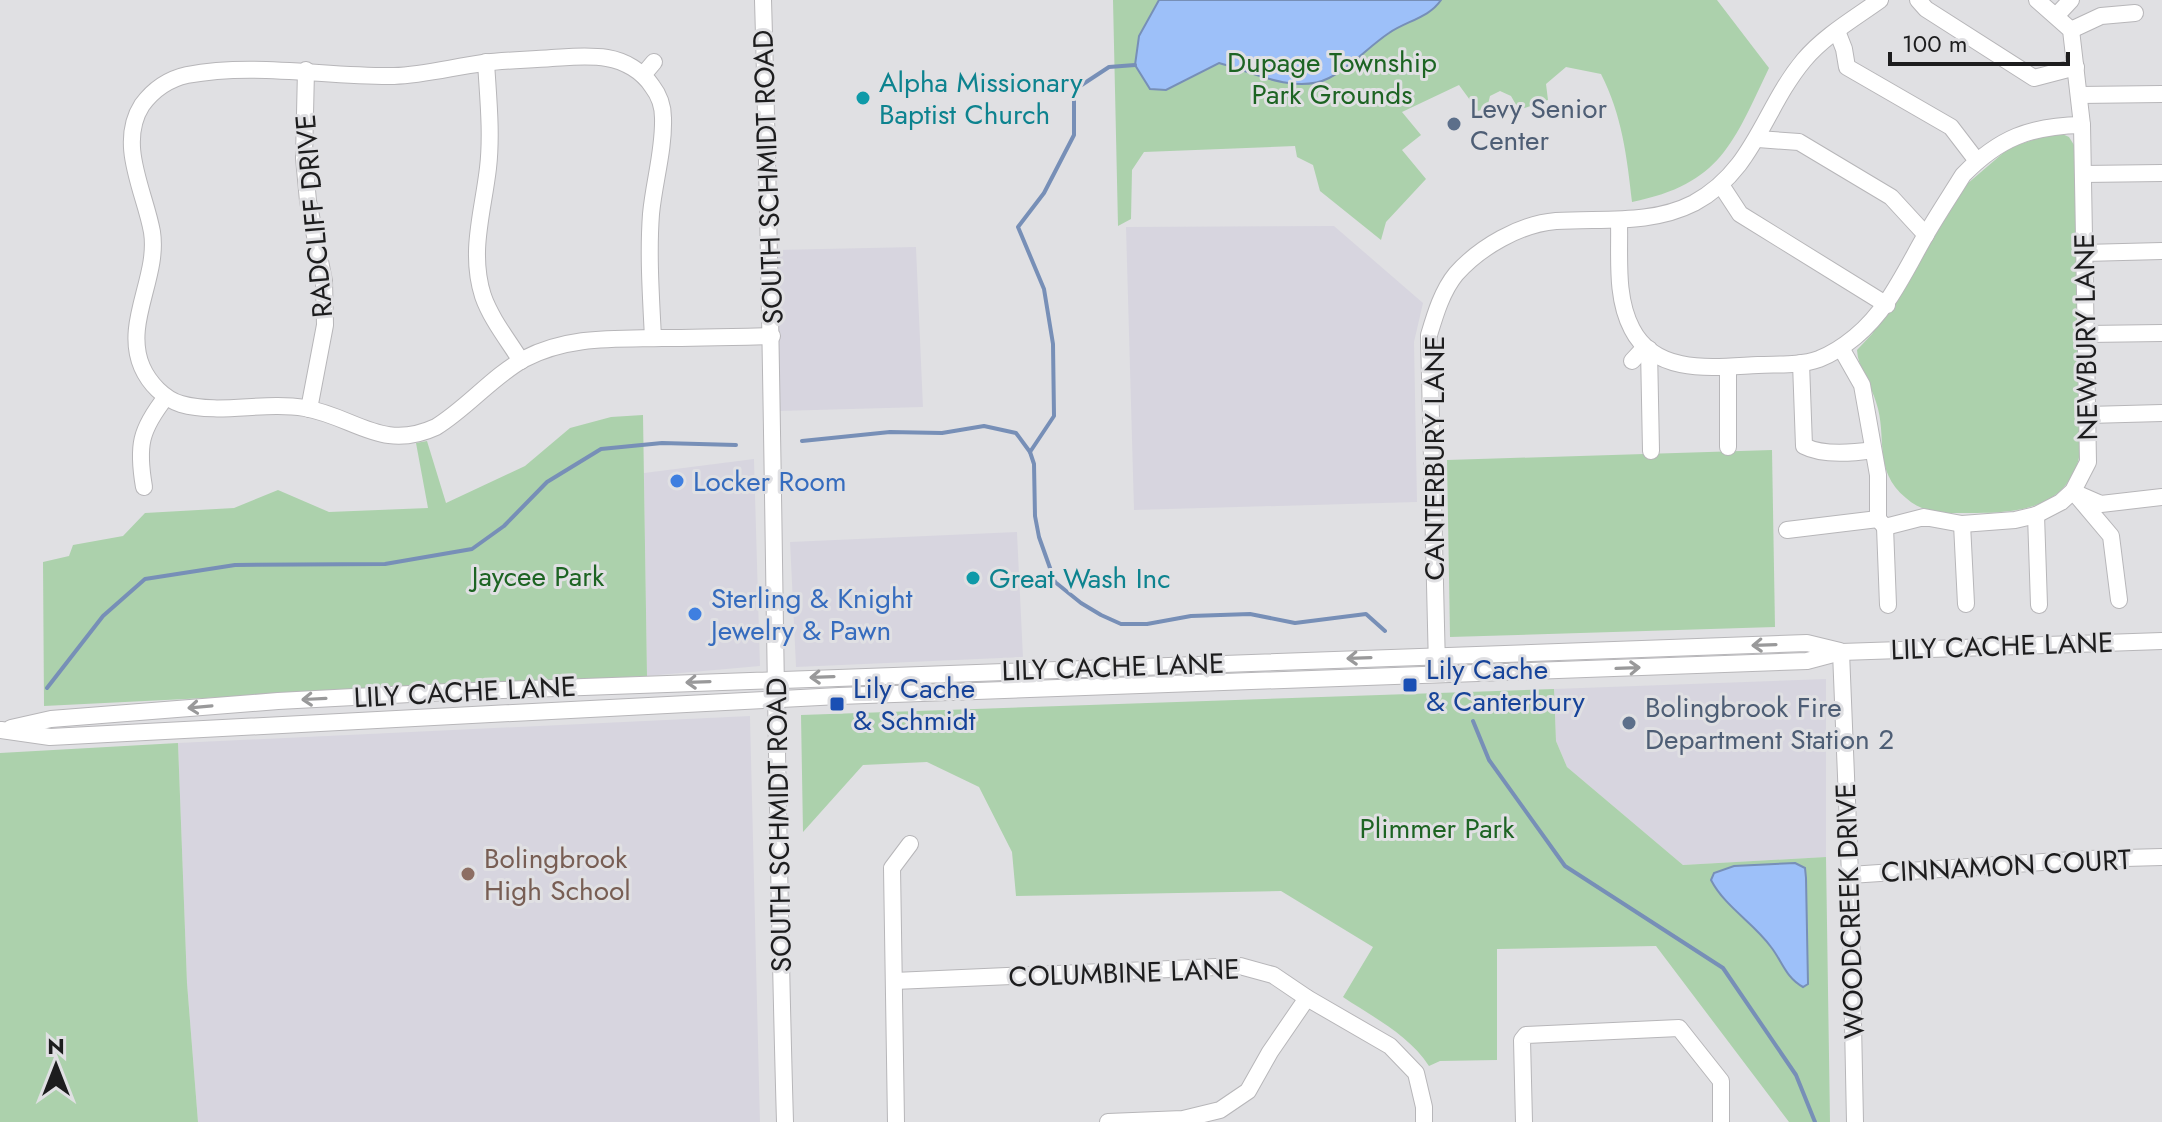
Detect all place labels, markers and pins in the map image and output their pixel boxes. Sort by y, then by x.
place label: Alpha Missionary Baptist Church [879,62,1083,135]
place label: Levy Senior Center [1470,88,1608,161]
marker: Alpha Missionary Baptist Church [854,89,872,107]
marker: Levy Senior Center [1445,115,1463,133]
place label: Locker Room [693,461,847,502]
marker: Locker Room [668,472,686,490]
place label: Great Wash Inc [989,558,1171,599]
marker: Great Wash Inc [964,569,982,587]
place label: Sterling & Knight Jewelry & Pawn [707,578,913,651]
marker: Sterling & Knight Jewelry & Pawn [686,605,704,623]
place label: Lily Cache & Canterbury [1426,649,1585,722]
place label: Lily Cache & Schmidt [853,668,976,741]
marker: Lily Cache & Canterbury [1401,676,1419,694]
place label: Bolingbrook Fire Department Station 2 [1645,687,1894,760]
marker: Lily Cache & Schmidt [828,695,846,713]
marker: Bolingbrook Fire Department Station 2 [1620,714,1638,732]
place label: Bolingbrook High School [484,838,631,911]
marker: Bolingbrook High School [459,865,477,883]

